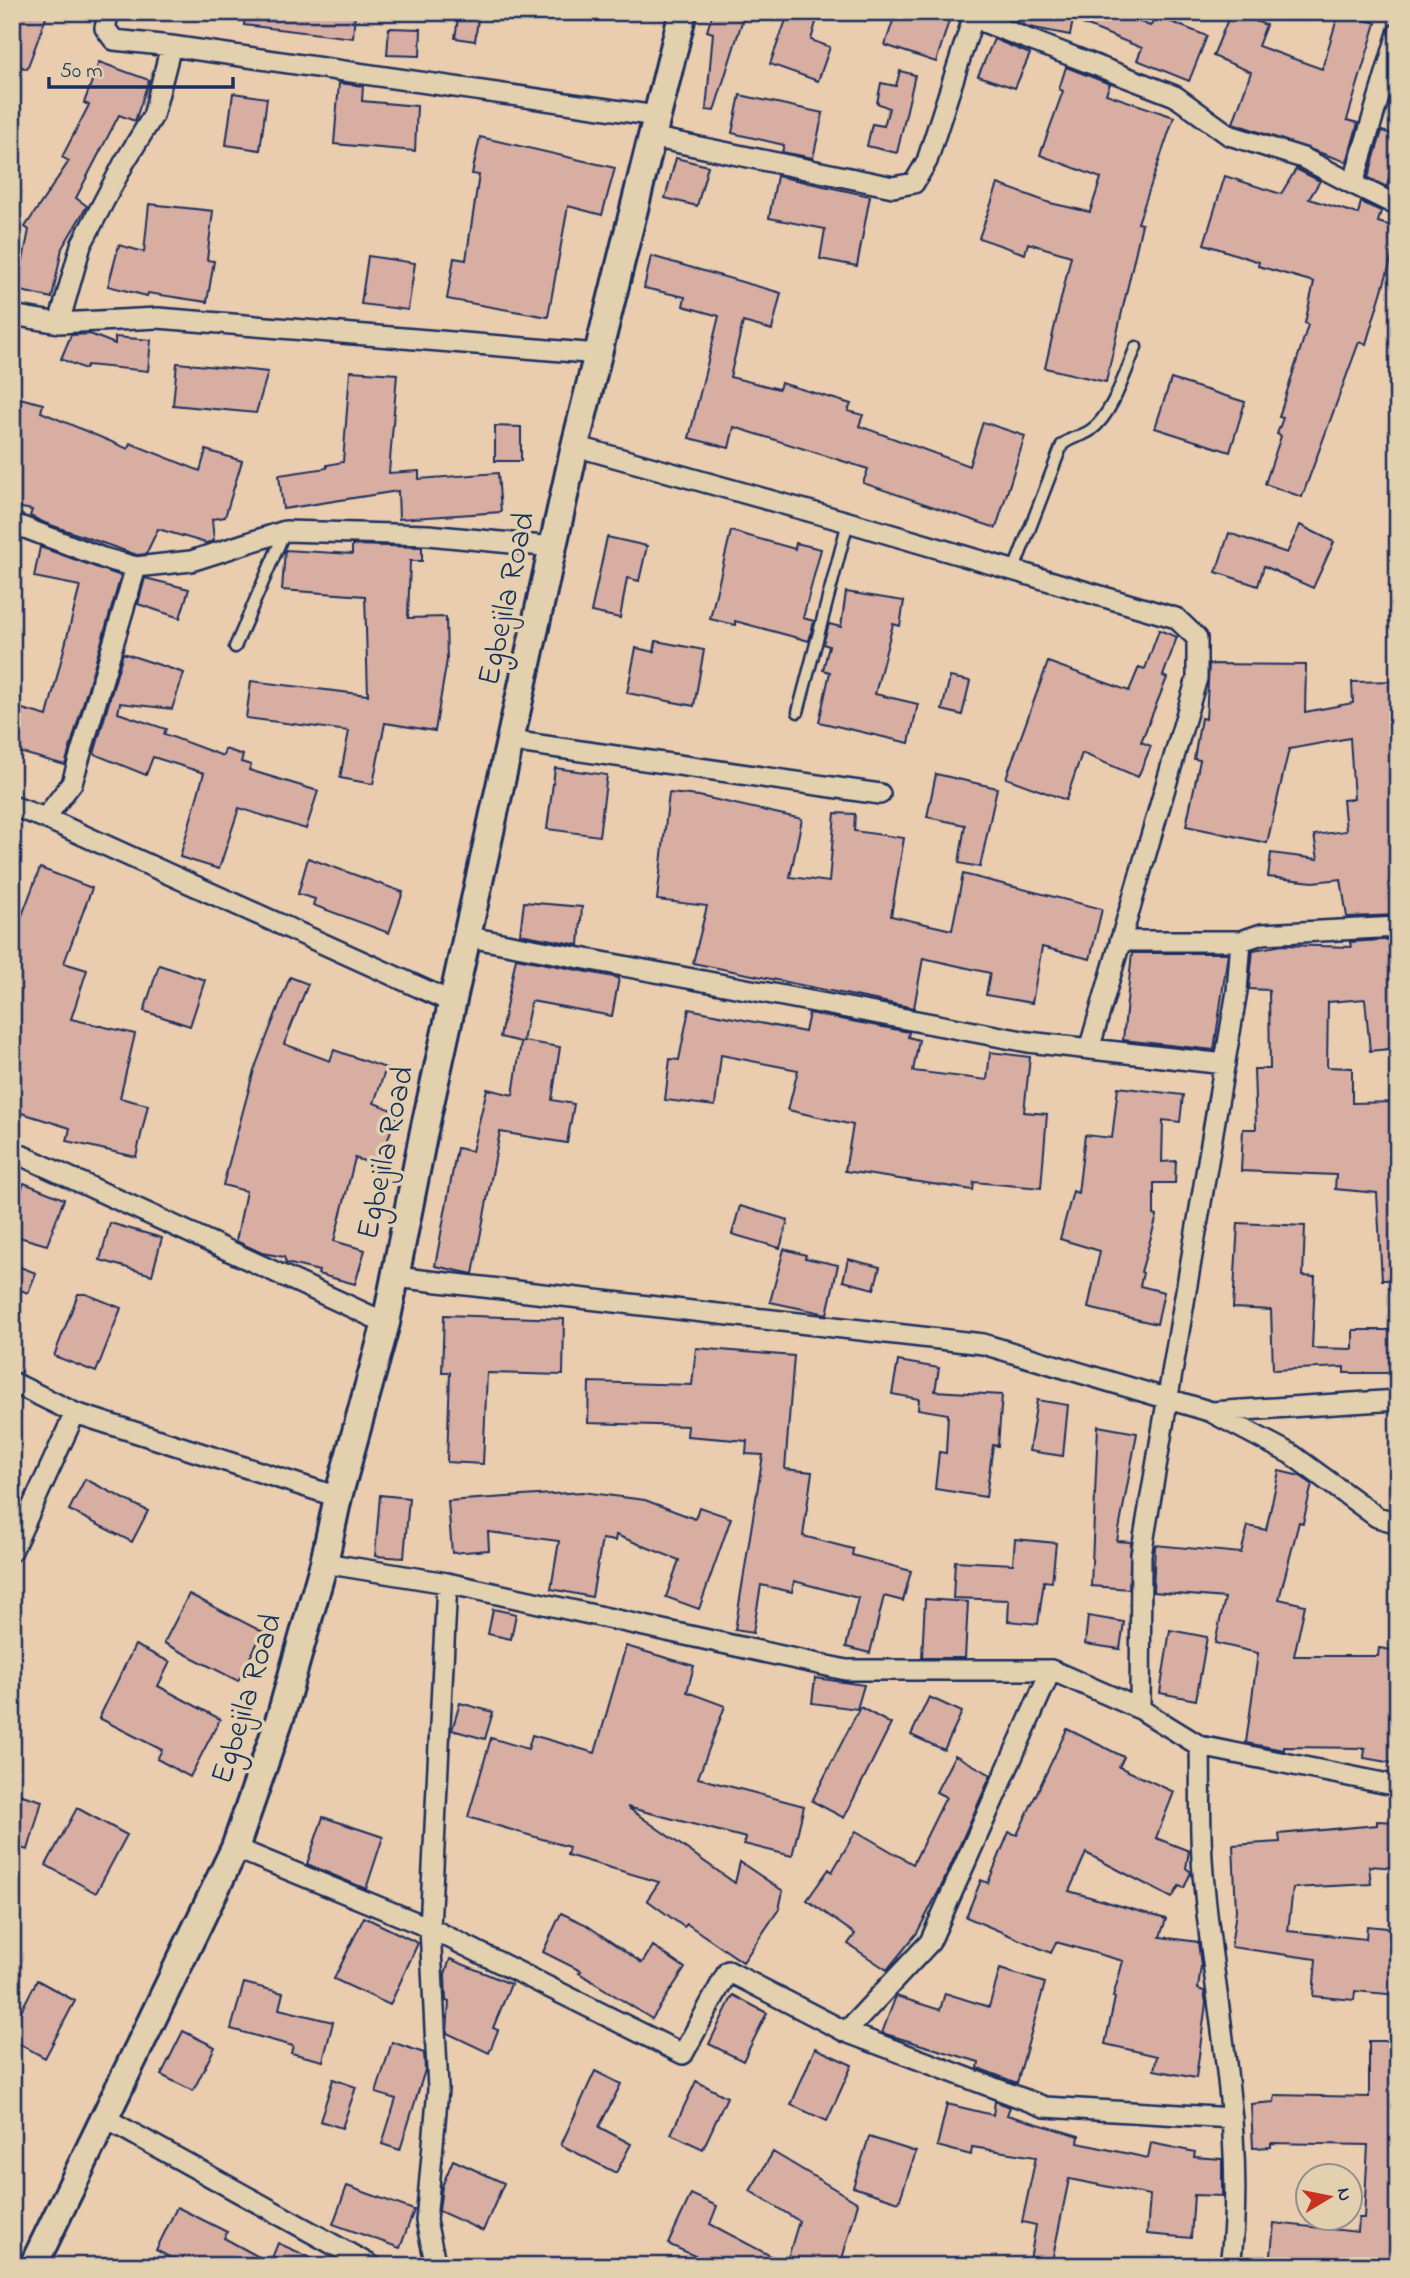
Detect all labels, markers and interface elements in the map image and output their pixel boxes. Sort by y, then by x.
scale bar [49,46,233,90]
text: 50 m [60,57,103,87]
street label: Egbejila Road [467,508,549,690]
street label: Egbejila Road [346,1062,428,1244]
street label: Egbejila Road [200,1608,296,1790]
north arrow [1294,2162,1364,2232]
text: N [1329,2186,1358,2203]

